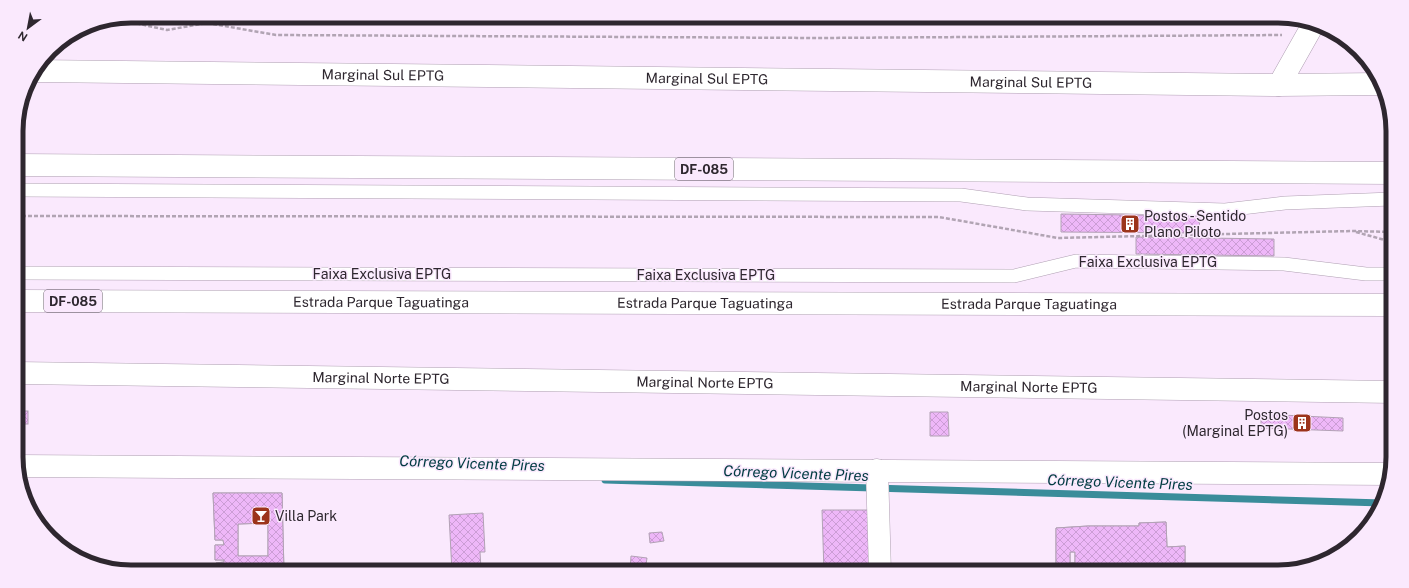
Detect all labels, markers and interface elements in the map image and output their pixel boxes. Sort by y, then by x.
north arrow [8,8,48,48]
text: N [16,29,30,44]
street label: Marginal Sul EPTG [322,66,444,84]
street label: Marginal Sul EPTG [646,70,768,87]
street label: Marginal Sul EPTG [970,74,1092,91]
road number: DF-085 [675,158,733,180]
place label: Postos - Sentido Plano Piloto [1144,208,1246,240]
building icon: Postos - Sentido Plano Piloto [1119,213,1141,235]
street label: Faixa Exclusiva EPTG [1079,254,1217,270]
street label: Faixa Exclusiva EPTG [313,266,451,282]
street label: Faixa Exclusiva EPTG [637,267,775,283]
road number: DF-085 [44,290,102,312]
street label: Estrada Parque Taguatinga [293,294,469,310]
street label: Estrada Parque Taguatinga [617,295,793,311]
street label: Estrada Parque Taguatinga [941,296,1117,312]
street label: Marginal Norte EPTG [312,369,450,387]
street label: Marginal Norte EPTG [636,374,774,391]
street label: Marginal Norte EPTG [960,378,1098,396]
place label: Postos (Marginal EPTG) [1182,407,1288,439]
building icon: Postos (Marginal EPTG) [1291,412,1313,434]
water label: Córrego Vicente Pires [399,452,545,474]
water label: Córrego Vicente Pires [723,462,869,484]
water label: Córrego Vicente Pires [1047,471,1193,493]
bar icon: Villa Park [250,505,272,527]
place label: Villa Park [275,508,337,524]

